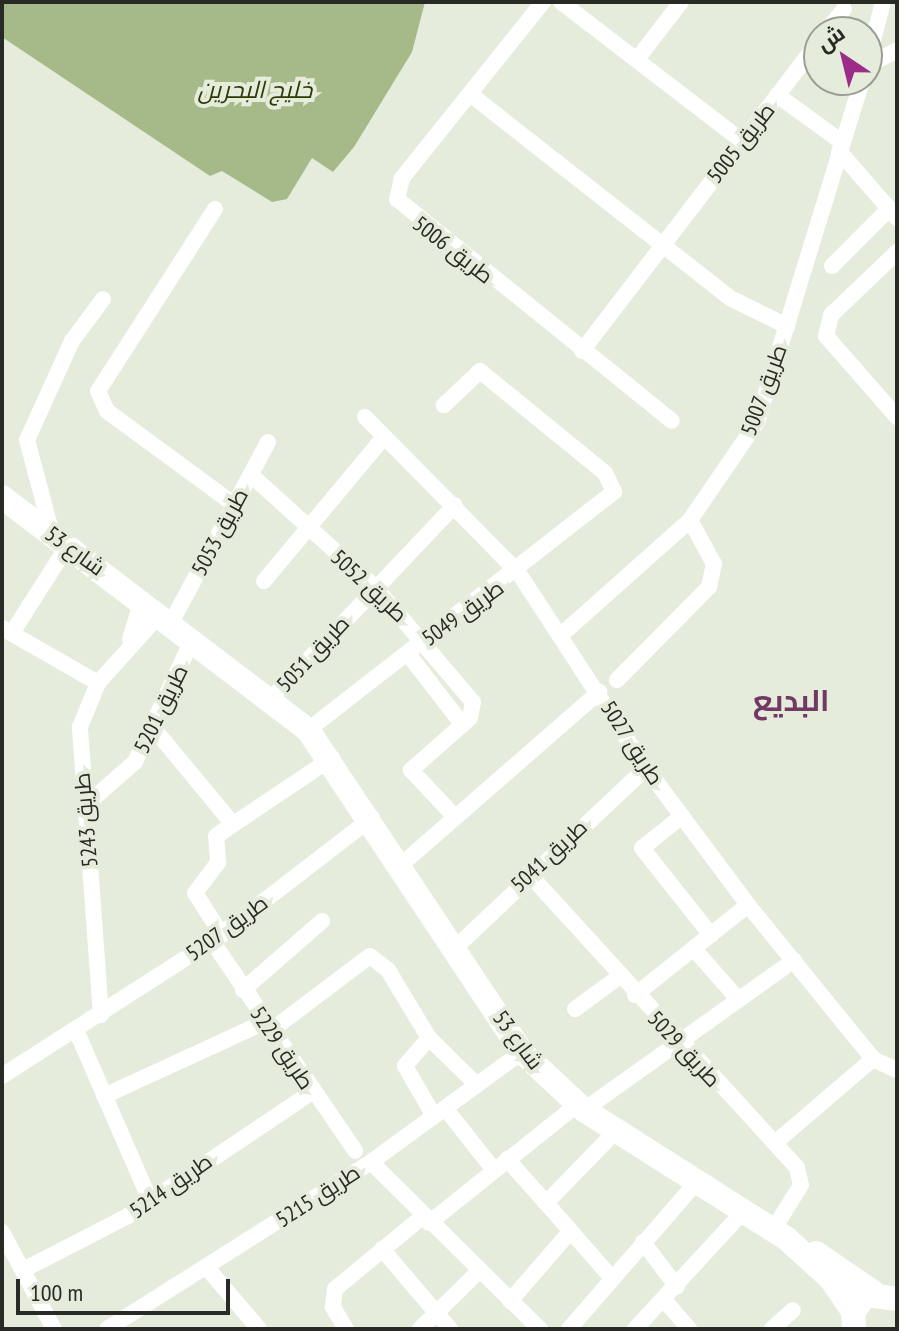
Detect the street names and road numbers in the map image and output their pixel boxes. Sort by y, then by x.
street label: طريق 5005 [701,98,781,188]
street label: طريق 5006 [408,210,498,290]
street label: طريق 5007 [735,341,793,439]
street label: طريق 5053 [186,484,254,580]
street label: شارع 53 [40,521,110,581]
street label: طريق 5052 [325,544,413,628]
street label: طريق 5049 [417,575,509,651]
street label: طريق 5051 [271,610,355,698]
street label: طريق 5201 [128,661,194,757]
street label: طريق 5027 [595,696,669,790]
street label: طريق 5243 [69,772,103,868]
street label: طريق 5041 [505,814,593,898]
street label: طريق 5207 [181,890,273,966]
street label: طريق 5229 [245,1001,319,1095]
street label: شارع 53 [487,1005,549,1075]
street label: طريق 5029 [642,1005,726,1093]
street label: طريق 5214 [125,1148,217,1224]
street label: طريق 5215 [271,1159,365,1233]

